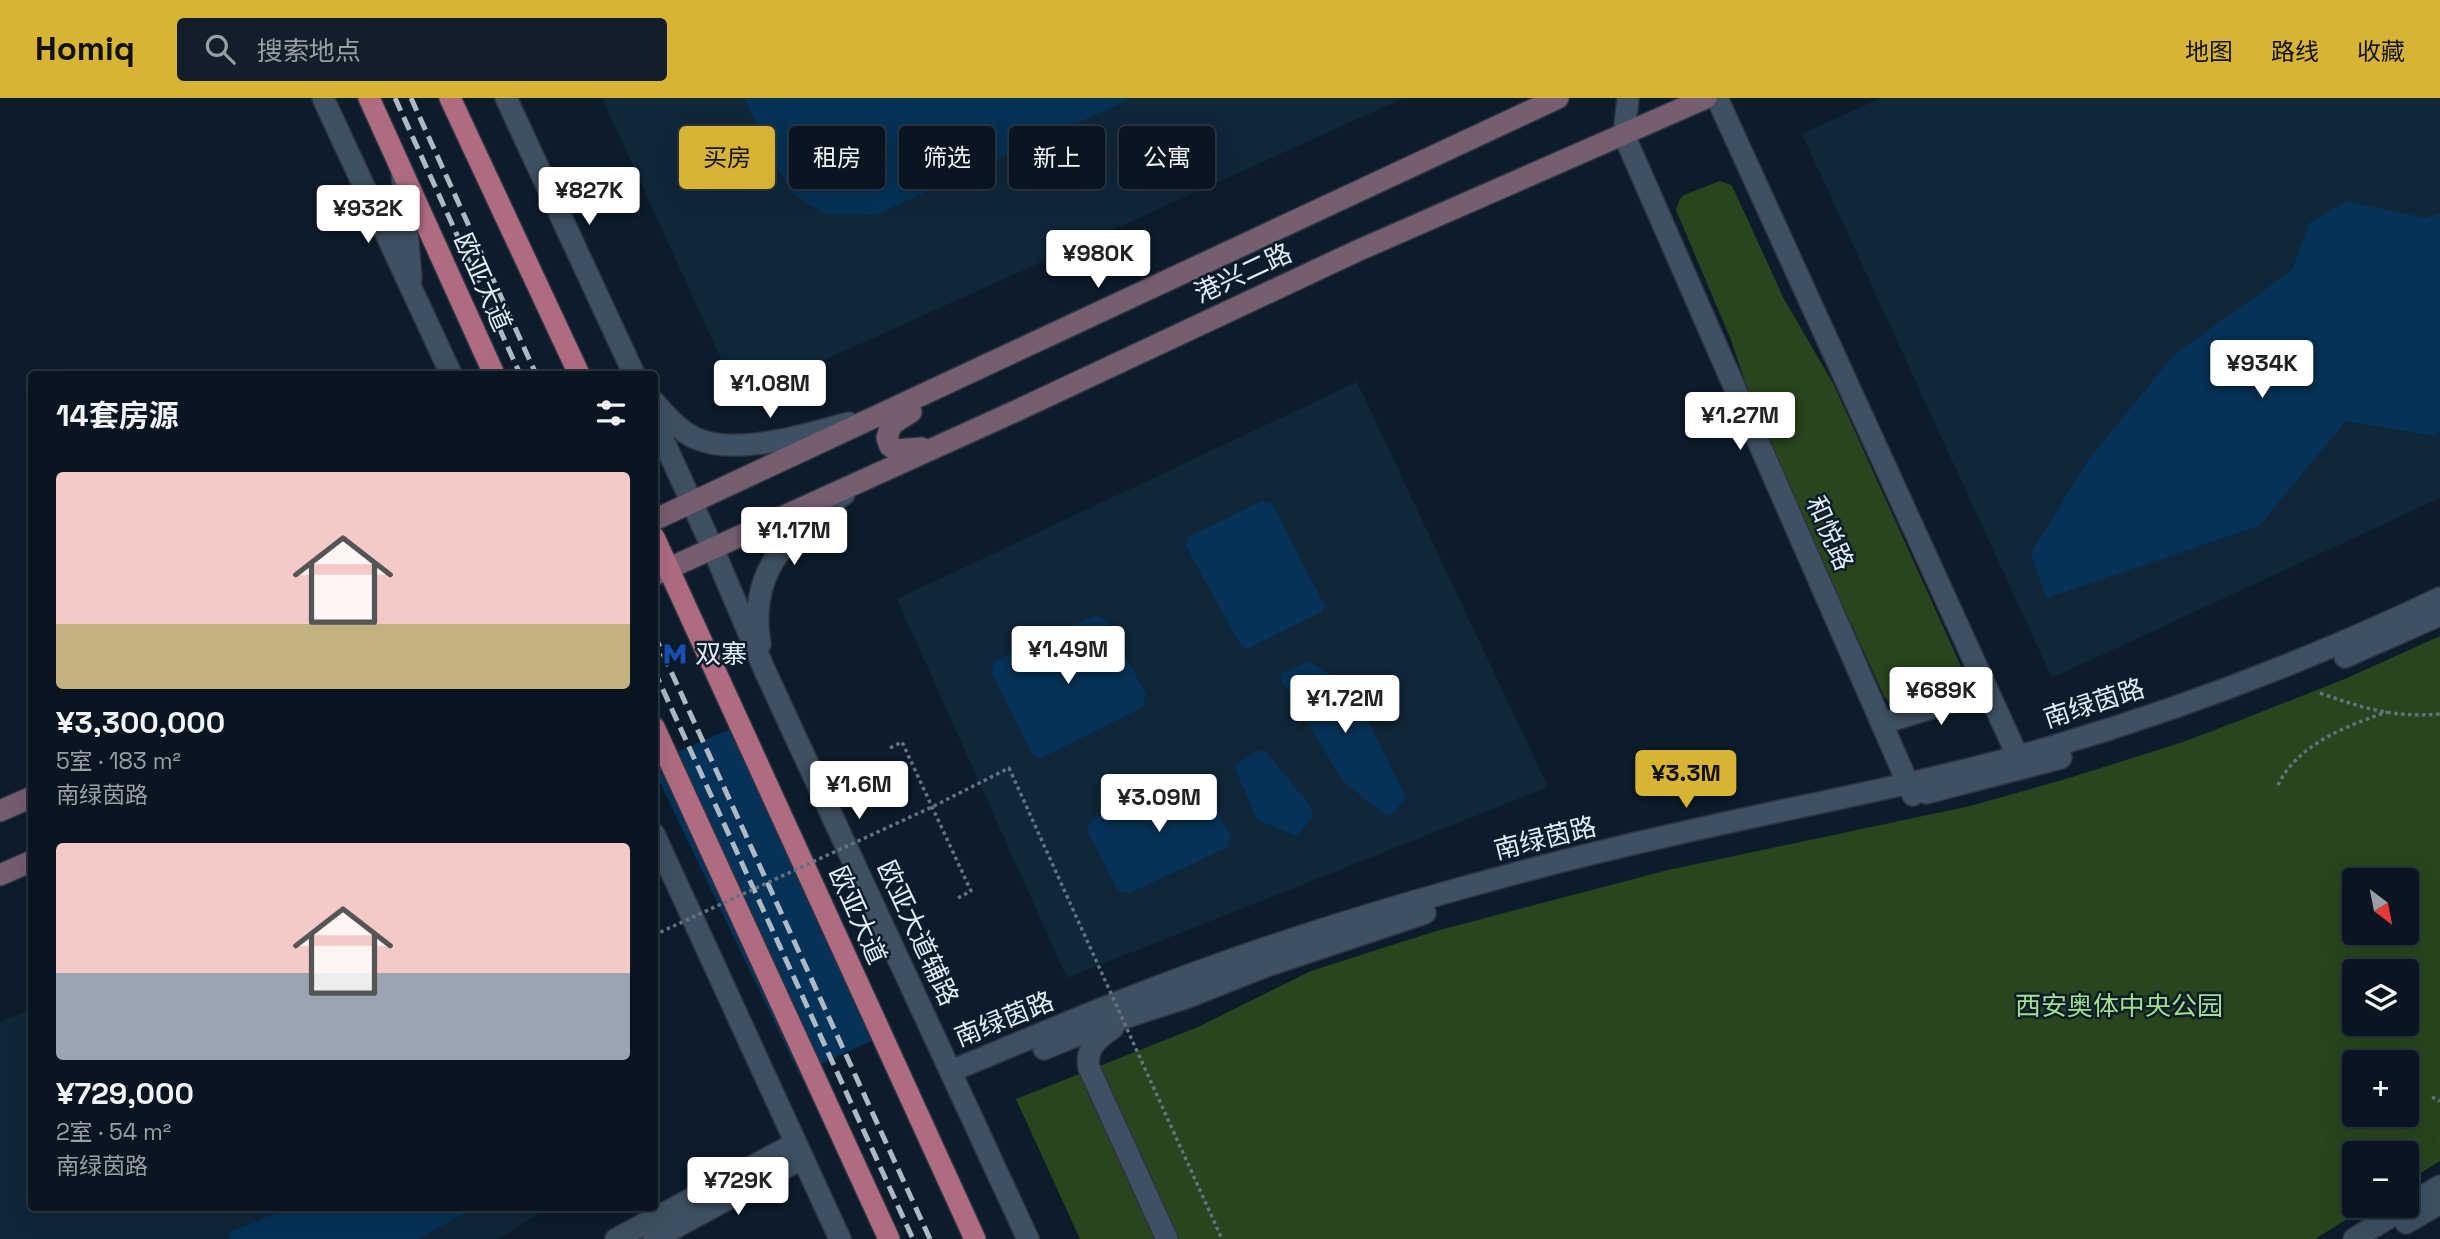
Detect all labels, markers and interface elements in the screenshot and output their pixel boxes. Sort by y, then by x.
search box [177,18,667,81]
text: Homiq [35,28,135,70]
icon: search [201,30,239,68]
text: 搜索地点 [257,34,361,68]
text: 地图 [2185,36,2233,67]
text: 路线 [2271,36,2319,67]
text: 收藏 [2357,36,2405,67]
chip: 买房 [679,126,775,189]
chip: 租房 [789,126,885,189]
chip: 筛选 [899,126,995,189]
chip: 新上 [1009,126,1105,189]
chip: 公寓 [1119,126,1215,189]
pin: ¥827K [540,167,638,227]
text: ¥827K [555,175,623,205]
pin: ¥932K [319,186,417,245]
text: ¥932K [333,193,403,223]
street label: 欧亚大道 [446,228,520,336]
pin: ¥980K [1049,230,1147,290]
street label: 港兴二路 [1189,236,1297,310]
text: ¥980K [1062,238,1134,268]
pin: ¥934K [2213,341,2311,400]
text: ¥934K [2226,348,2298,378]
pin: ¥1.08M [713,360,827,420]
text: ¥1.08M [730,368,810,398]
pin: ¥1.27M [1683,392,1797,452]
icon: filters [592,394,630,432]
text: 14套房源 [56,396,179,435]
text: ¥1.27M [1701,400,1779,430]
street label: 和悦路 [1799,490,1861,576]
pin: ¥1.17M [737,508,851,567]
text: ¥1.17M [757,515,831,545]
icon: home [280,517,406,643]
pin: ¥1.49M [1011,626,1125,686]
text: ¥1.49M [1028,634,1108,664]
place label: 双寨 [695,637,747,671]
metro station icon: 双寨 [661,640,689,668]
pin: ¥689K [1892,668,1990,727]
street label: 南绿茵路 [2039,671,2149,735]
text: ¥689K [1906,675,1976,705]
pin: ¥1.72M [1288,676,1402,735]
text: ¥1.72M [1306,683,1384,713]
text: ¥3,300,000 [56,703,225,742]
text: 5室 · 183 m² [56,746,181,776]
pin: ¥3.3M [1637,750,1735,810]
text: ¥3.3M [1651,758,1721,788]
pin: ¥1.6M [810,762,908,821]
text: ¥1.6M [826,769,892,799]
pin: ¥3.09M [1102,774,1216,834]
text: 南绿茵路 [56,780,148,810]
text: ¥3.09M [1117,782,1201,812]
street label: 南绿茵路 [1490,809,1600,867]
street label: 欧亚大道辅路 [870,855,966,1011]
street label: 欧亚大道 [821,861,895,969]
north arrow [2342,868,2418,945]
map controls [2342,868,2419,1218]
icon: home [280,888,406,1014]
button: layers [2342,959,2419,1036]
street label: 南绿茵路 [949,984,1059,1054]
park label: 西安奥体中央公园 [2015,989,2223,1023]
button: + [2342,1050,2419,1127]
text: ¥729,000 [56,1074,194,1113]
text: 2室 · 54 m² [56,1117,171,1147]
button: − [2342,1141,2419,1218]
text: 南绿茵路 [56,1151,148,1181]
pin: ¥729K [689,1158,787,1217]
text: ¥729K [703,1165,773,1195]

